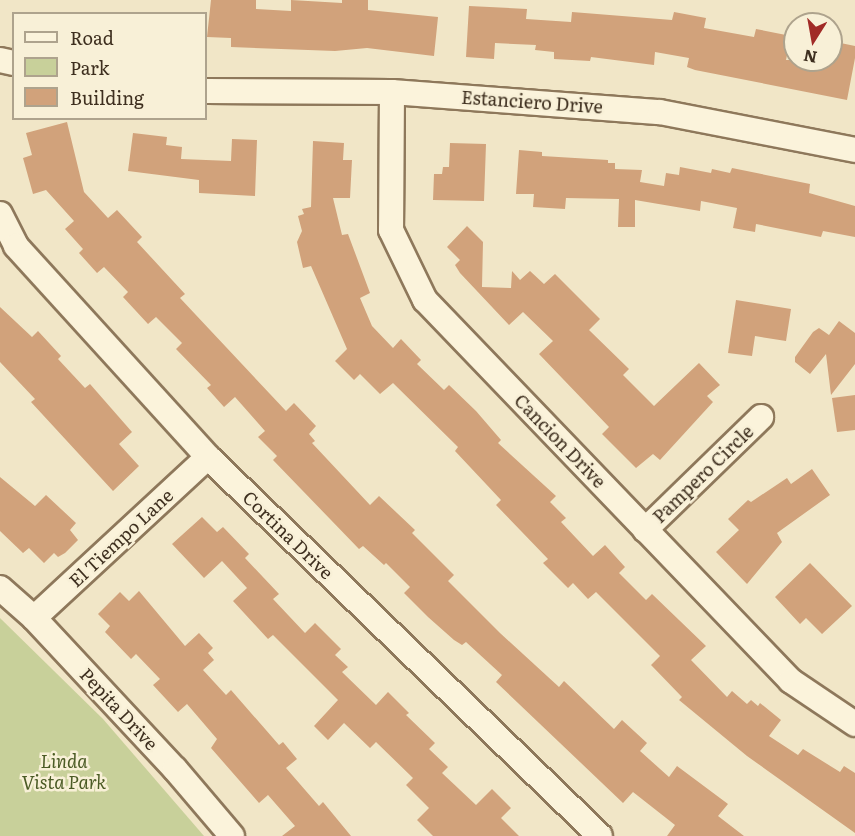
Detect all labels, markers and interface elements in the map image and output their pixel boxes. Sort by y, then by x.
legend [12,12,207,120]
north arrow [783,12,843,72]
text: Road [70,24,114,51]
text: N [801,45,819,71]
text: Park [70,54,109,81]
text: Building [70,84,144,111]
street label: Estanciero Drive [461,86,603,118]
street label: Cancion Drive [510,390,610,492]
street label: Pampero Circle [648,421,758,527]
street label: El Tiempo Lane [65,484,177,592]
street label: Cortina Drive [238,487,338,583]
street label: Pepita Drive [76,664,162,754]
park label: Linda Vista Park [22,751,106,794]

